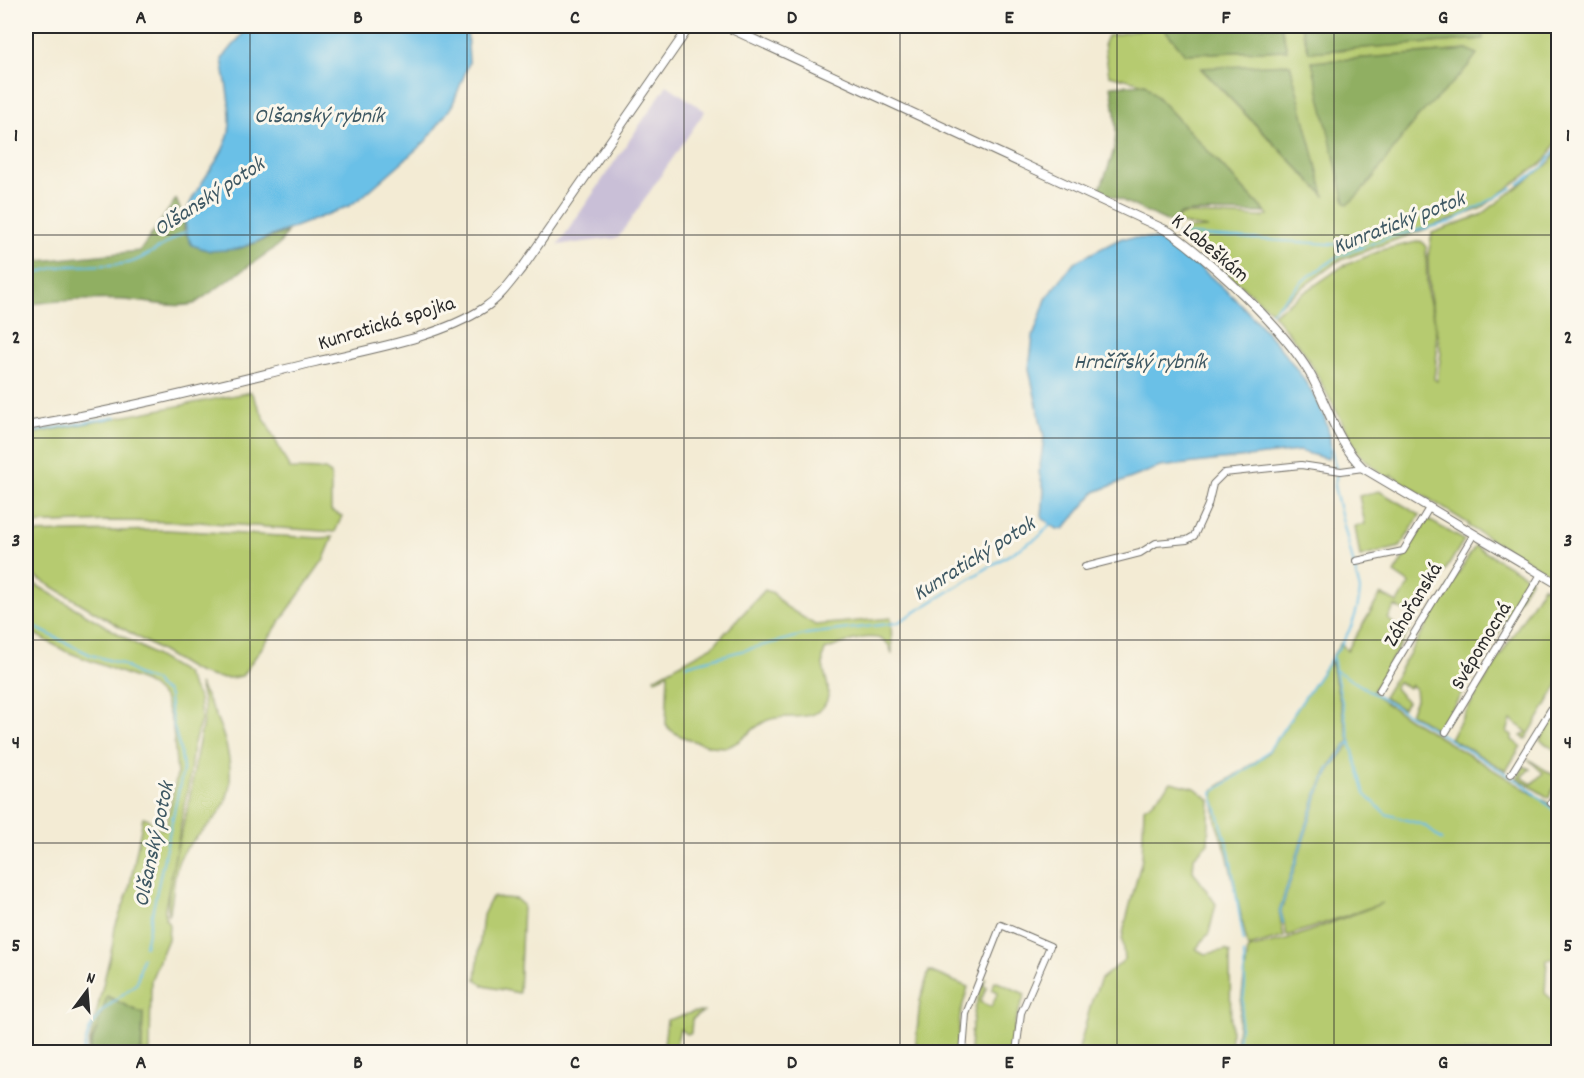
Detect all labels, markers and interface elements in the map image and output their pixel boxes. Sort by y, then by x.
text: A [136,5,147,33]
text: B [353,5,363,33]
text: C [570,5,580,33]
text: D [787,5,798,33]
text: E [1004,5,1014,33]
text: F [1222,5,1232,33]
text: G [1438,5,1448,33]
water label: Olšanský rybník [254,102,386,133]
text: 1 [14,123,18,151]
text: 1 [1566,123,1570,151]
water label: Olšanský potok [148,149,273,246]
water label: Kunratický potok [1329,184,1472,264]
street label: K Labeškám [1163,208,1255,291]
street label: Kunratická spojka [315,289,460,360]
text: 2 [12,325,20,353]
text: 2 [1564,325,1572,353]
water label: Hrnčířský rybník [1074,348,1208,379]
water label: Kunratický potok [908,509,1044,610]
text: 3 [12,528,20,556]
text: 3 [1564,528,1572,556]
street label: Záhořanská [1378,557,1452,654]
street label: Svépomocná [1444,596,1521,696]
text: 4 [12,730,20,758]
text: 4 [1564,730,1572,758]
water label: Olšanský potok [127,777,184,910]
text: 5 [11,933,21,961]
text: 5 [1563,933,1573,961]
north arrow [57,961,117,1021]
text: N [83,967,98,991]
text: A [136,1050,147,1078]
text: B [353,1050,363,1078]
text: C [570,1050,580,1078]
text: D [787,1050,798,1078]
text: E [1004,1050,1014,1078]
text: F [1222,1050,1232,1078]
text: G [1438,1050,1448,1078]

